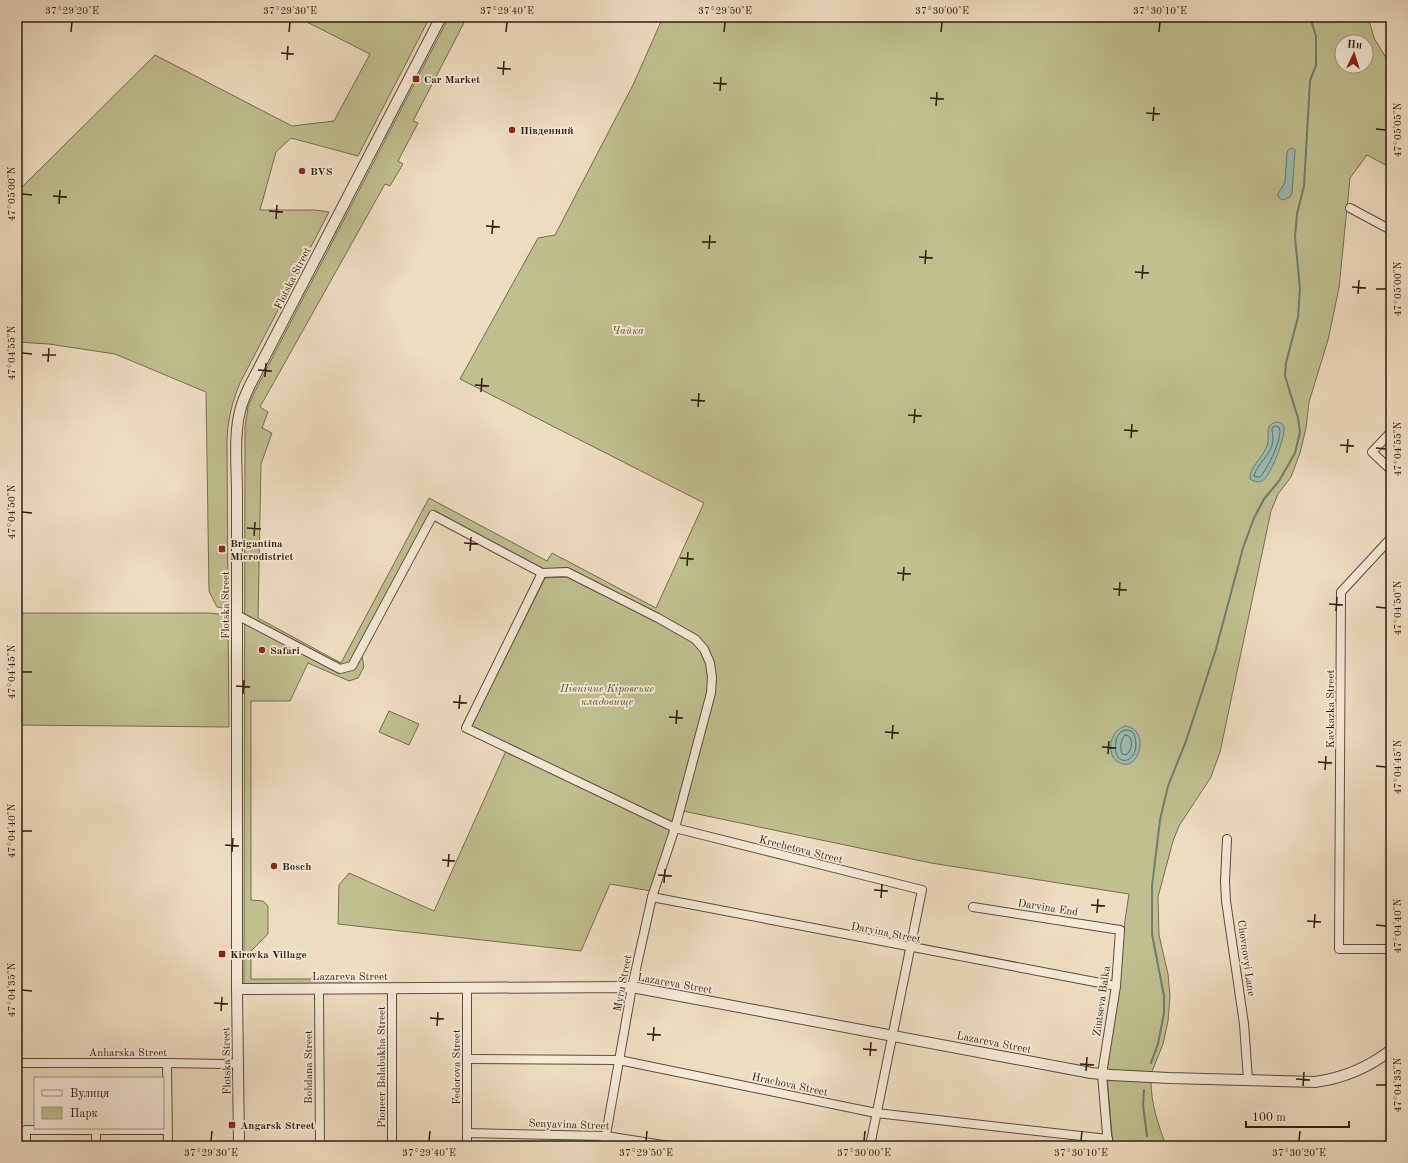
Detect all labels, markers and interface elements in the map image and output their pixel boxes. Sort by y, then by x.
text: 37°29'20"E [45,6,99,16]
text: 37°29'30"E [263,6,317,16]
text: 37°29'40"E [480,6,534,16]
text: 37°29'50"E [698,6,752,16]
text: 37°30'00"E [915,6,969,16]
text: 37°30'10"E [1133,6,1187,16]
north arrow [1334,34,1374,74]
text: Пн [1347,40,1363,52]
marker: Car Market [411,74,421,84]
place label: Car Market [424,75,480,86]
text: 47°05'05"N [1393,102,1403,157]
marker: Південний [507,125,517,135]
place label: Південний [520,126,574,137]
text: 47°05'00"N [7,166,17,221]
marker: BVS [297,166,307,176]
place label: BVS [310,167,333,178]
street label: Flotska Street [273,246,314,311]
text: 47°05'00"N [1393,261,1403,316]
text: 47°04'55"N [7,325,17,380]
park label: Чайка [612,326,644,337]
text: 47°04'55"N [1393,421,1403,476]
text: 47°04'50"N [7,484,17,539]
place label: Brigantina Microdistrict [230,539,294,563]
marker: Brigantina Microdistrict [217,544,227,554]
street label: Flotska Street [221,571,232,639]
text: 47°04'50"N [1393,580,1403,635]
text: 47°04'45"N [7,644,17,699]
marker: Safari [257,645,267,655]
place label: Safari [270,646,300,657]
street label: Kavkazka Street [1326,670,1337,748]
park label: Північне Кіровське кладовище [559,684,655,708]
text: 47°04'45"N [1393,739,1403,794]
text: 47°04'40"N [7,803,17,858]
street label: Krechetova Street [758,835,844,866]
marker: Bosch [269,861,279,871]
place label: Bosch [282,862,311,873]
street label: Darvina End [1017,898,1079,919]
text: 47°04'40"N [1393,898,1403,953]
street label: Chovnovyi Lane [1235,919,1256,997]
street label: Darvina Street [850,921,922,946]
marker: Kirovka Village [217,949,227,959]
place label: Kirovka Village [230,950,307,961]
street label: Myru Street [613,954,634,1013]
text: 47°04'35"N [7,962,17,1017]
street label: Zintseva Balka [1092,965,1113,1037]
street label: Lazareva Street [312,972,388,983]
street label: Lazareva Street [636,972,713,996]
street label: Pioneer Balabukha Street [377,1006,388,1128]
street label: Flotska Street [221,1027,234,1095]
street label: Fedorova Street [452,1029,463,1105]
street label: Bohdana Street [304,1030,315,1104]
street label: Lazareva Street [955,1031,1032,1056]
street label: Anharska Street [89,1048,167,1059]
text: 47°04'35"N [1393,1057,1403,1112]
street label: Hrachova Street [751,1072,829,1099]
legend [34,1077,164,1129]
text: Вулиця [70,1088,109,1100]
scale bar [1246,1103,1349,1129]
text: Парк [70,1108,98,1120]
text: 100 m [1252,1112,1286,1124]
street label: Senyavina Street [528,1119,610,1132]
marker: Angarsk Street [227,1120,237,1130]
place label: Angarsk Street [240,1121,315,1132]
text: 37°29'30"E [184,1148,238,1158]
text: 37°29'40"E [402,1148,456,1158]
text: 37°29'50"E [619,1148,673,1158]
text: 37°30'00"E [837,1148,891,1158]
text: 37°30'10"E [1054,1148,1108,1158]
text: 37°30'20"E [1272,1148,1326,1158]

